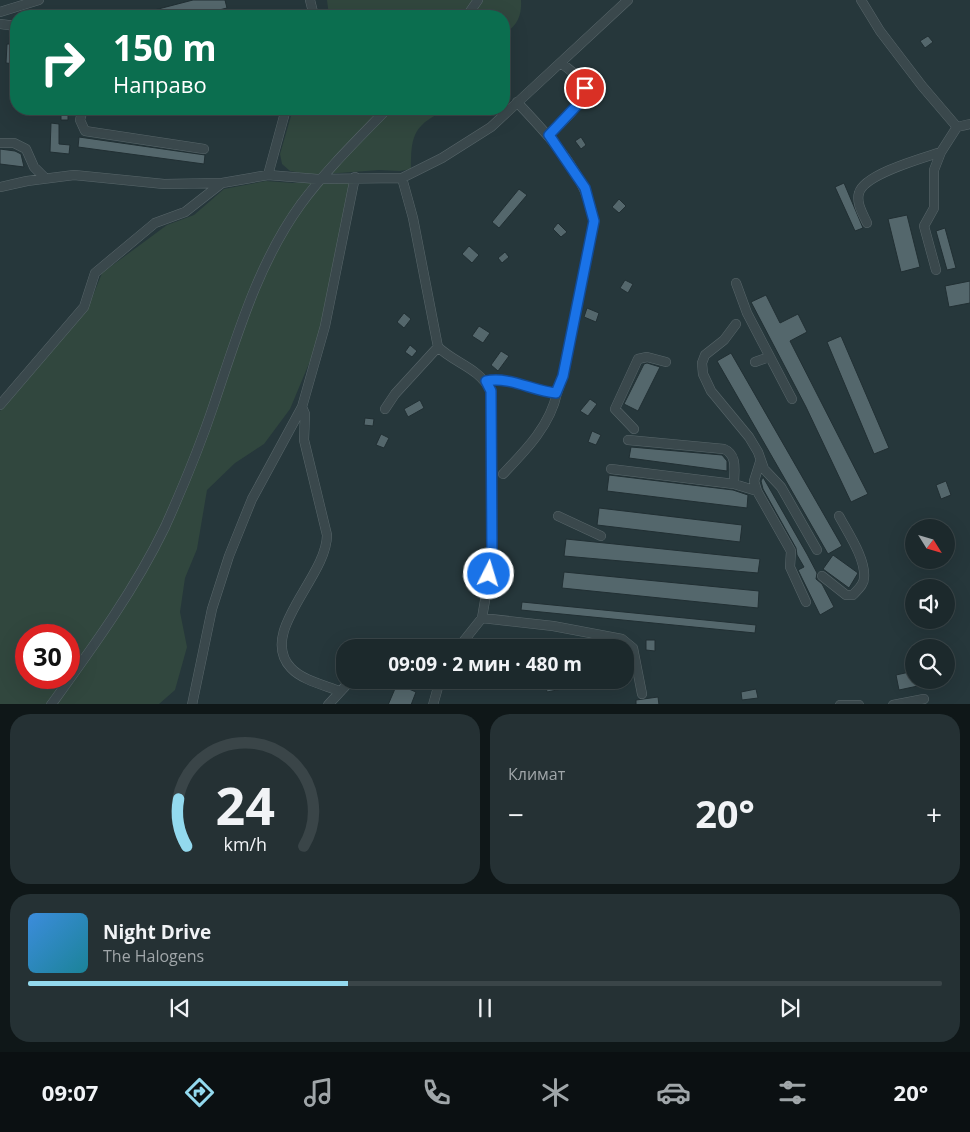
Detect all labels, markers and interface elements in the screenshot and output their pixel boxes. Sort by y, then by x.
text: 150 m [113,24,217,71]
icon: right [30,30,95,95]
pin [564,67,606,109]
text: Направо [113,69,207,99]
icon: arrive [571,74,599,102]
north arrow [905,519,955,569]
map controls [905,519,955,689]
position arrow [462,547,514,599]
button: sound [905,579,955,629]
speed limit sign: 30 [15,624,80,689]
button: search [905,639,955,689]
text: 09:09 · 2 мин · 480 m [388,651,582,677]
text: Климат [508,763,565,785]
text: 24 [215,769,275,840]
text: 20° [695,787,755,839]
text: − [508,795,524,833]
text: + [926,795,942,833]
text: km/h [223,832,267,856]
text: Night Drive [103,919,211,945]
text: The Halogens [103,945,204,967]
icon: previous [166,994,194,1022]
icon: pause [471,994,499,1022]
icon: next [776,994,804,1022]
icon: directions [182,1075,217,1110]
icon: music [301,1075,336,1110]
icon: phone [419,1075,454,1110]
icon: climate [538,1075,573,1110]
icon: car [656,1075,691,1110]
icon: filters [775,1075,810,1110]
text: 09:07 [42,1077,98,1107]
text: 20° [894,1077,928,1107]

